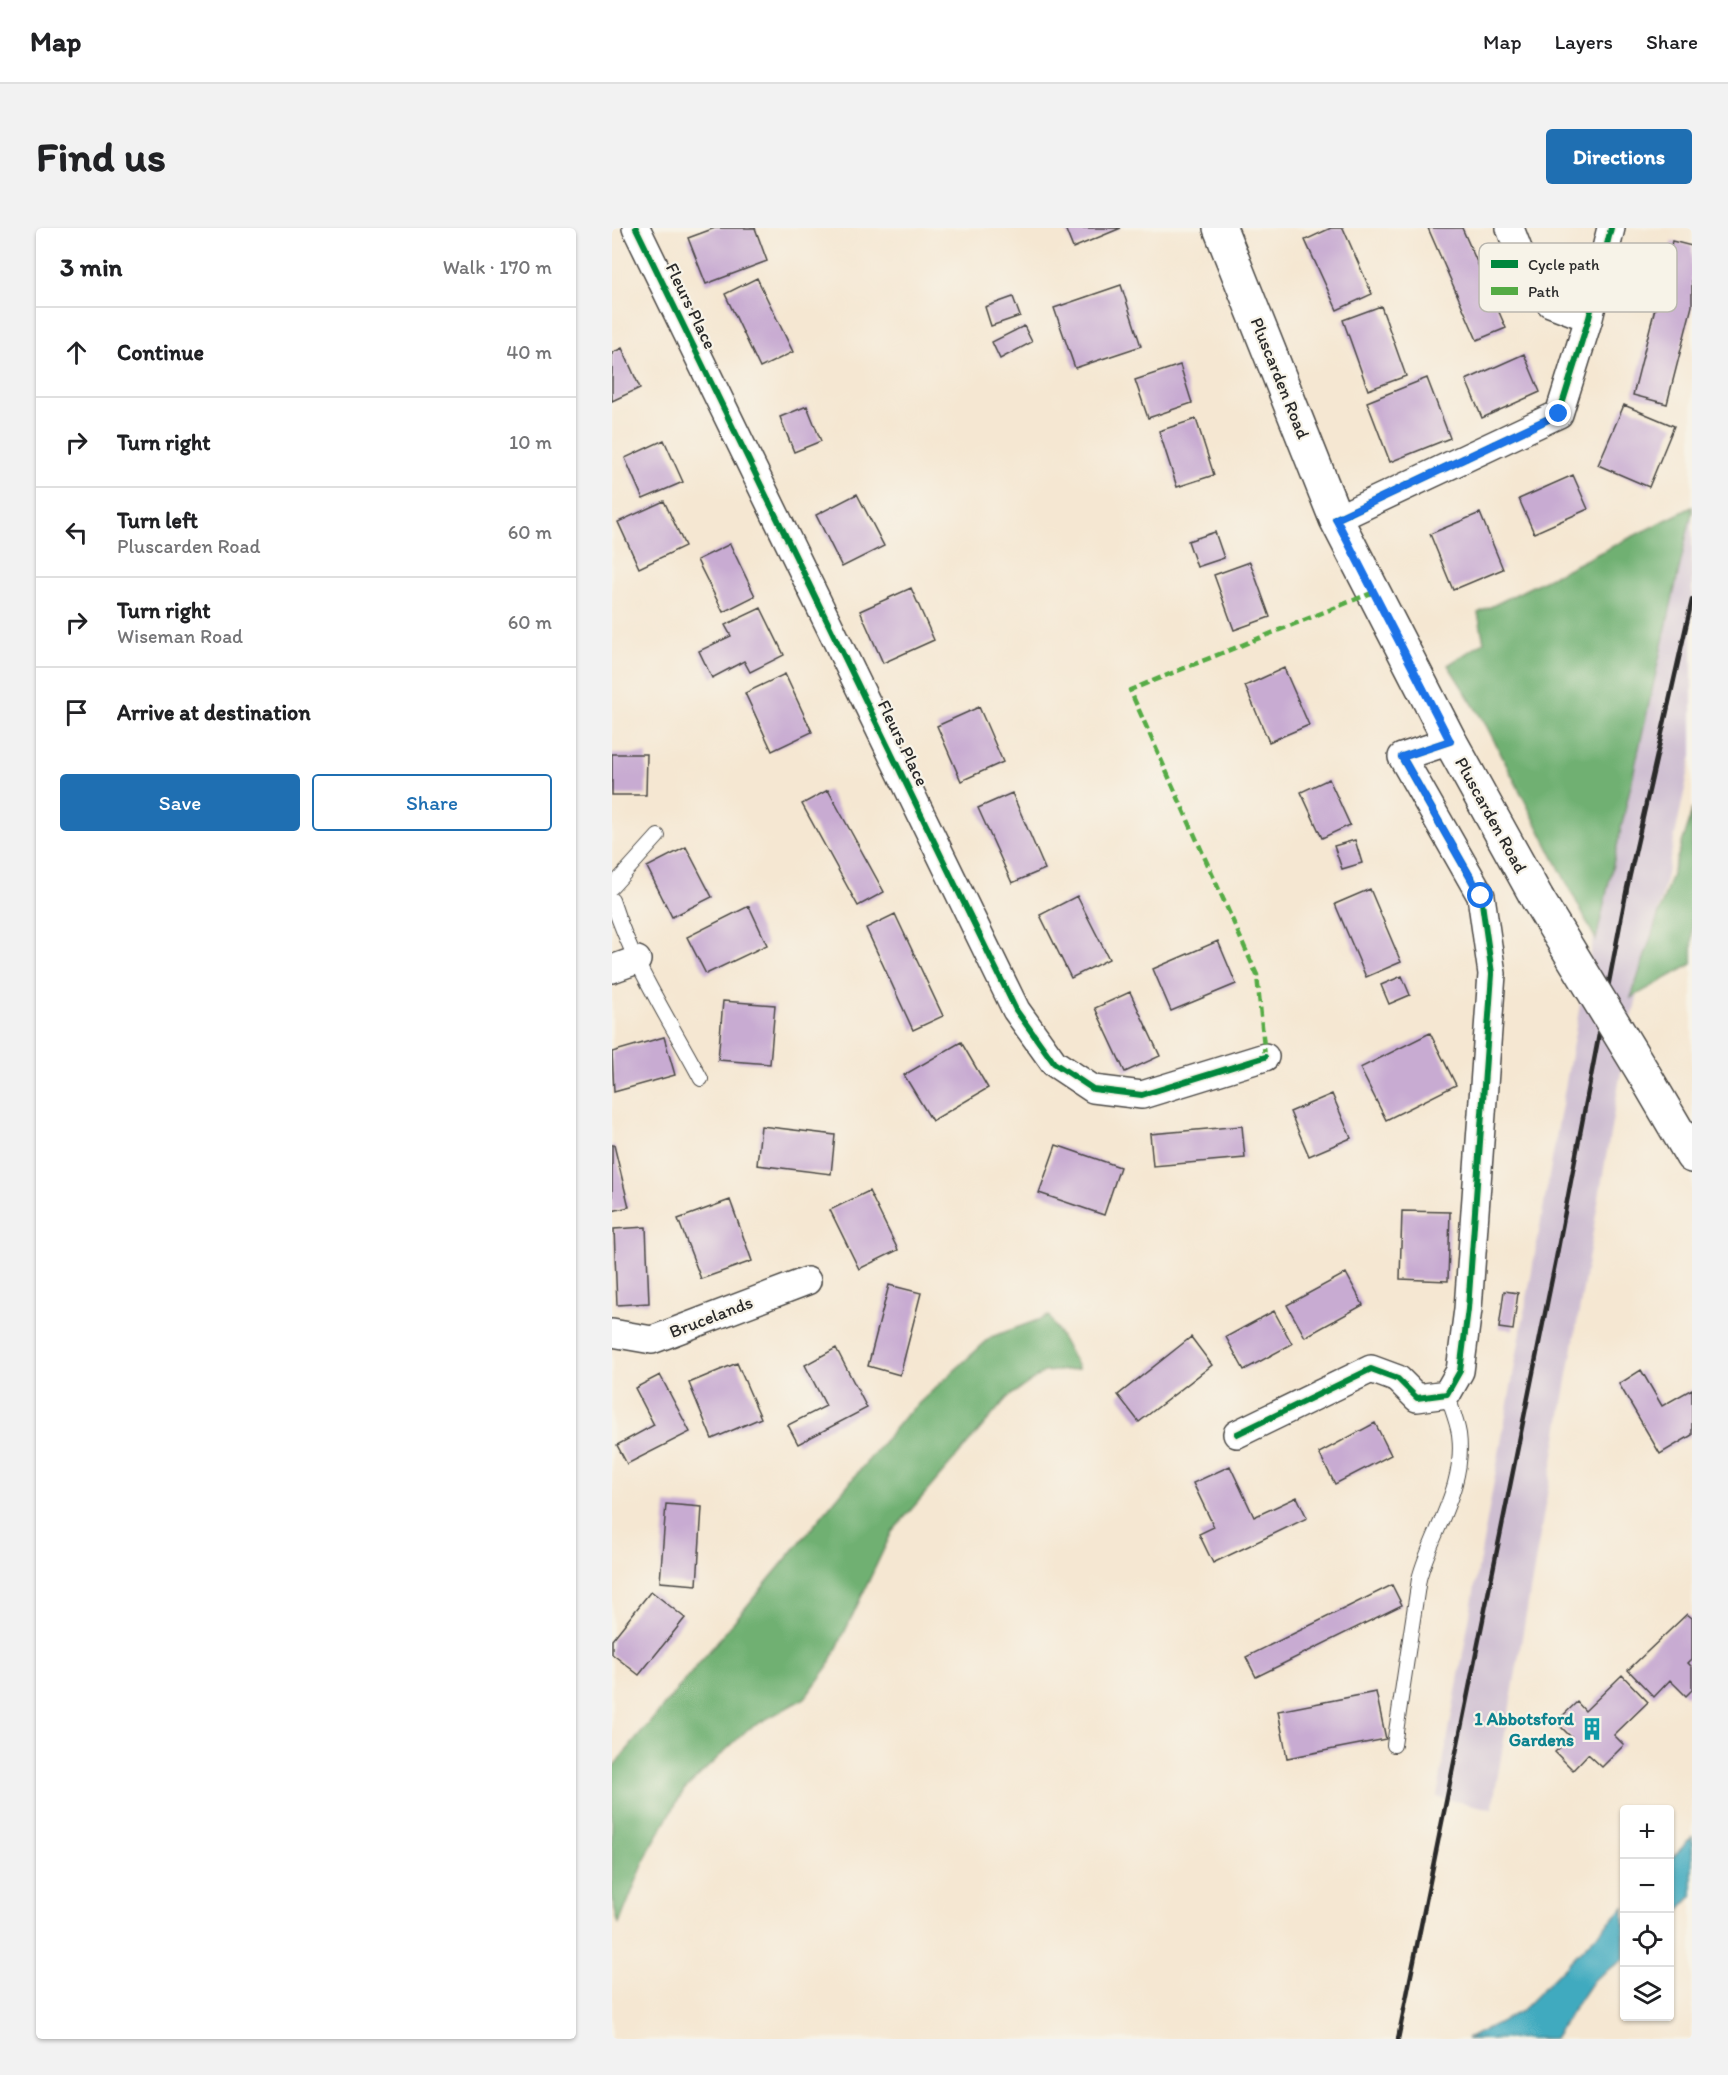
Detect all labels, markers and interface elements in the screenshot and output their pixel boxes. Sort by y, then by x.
text: Map [30,24,81,58]
text: Map [1483,29,1522,54]
text: Layers [1555,29,1613,54]
text: Share [1646,29,1698,54]
button: Directions [1546,129,1692,184]
text: Find us [36,131,166,182]
legend [1479,243,1677,312]
text: 3 min [60,251,122,283]
text: Walk · 170 m [443,255,552,279]
text: Cycle path [1528,255,1600,274]
street label: Fleurs Place [661,259,721,353]
text: Path [1528,282,1559,301]
street label: Pluscarden Road [1246,314,1314,442]
icon: ahead [60,336,93,369]
text: Continue [117,339,204,366]
text: 40 m [506,340,552,364]
route end [1545,400,1571,426]
icon: right [60,426,93,459]
text: Turn right [117,429,211,456]
text: 10 m [509,430,552,454]
text: Turn left [117,507,198,534]
icon: left [60,516,93,549]
text: 60 m [508,520,552,544]
text: Pluscarden Road [117,534,260,558]
text: Turn right [117,597,211,624]
icon: right [60,606,93,639]
text: 60 m [508,610,552,634]
text: Wiseman Road [117,624,243,648]
icon: arrive [60,696,93,729]
street label: Fleurs Place [873,696,933,790]
text: Arrive at destination [117,699,311,726]
street label: Pluscarden Road [1450,753,1532,877]
button: Save [60,774,300,831]
button: Share [312,774,552,831]
route start [1467,882,1493,908]
street label: Brucelands [666,1291,756,1343]
place label: 1 Abbotsford Gardens [1474,1708,1575,1751]
building icon: 1 Abbotsford Gardens [1579,1716,1605,1742]
map controls [1620,1805,1674,2021]
button: + [1620,1805,1674,1859]
button: − [1620,1859,1674,1913]
button: locate [1620,1913,1674,1967]
button: layers [1620,1967,1674,2021]

